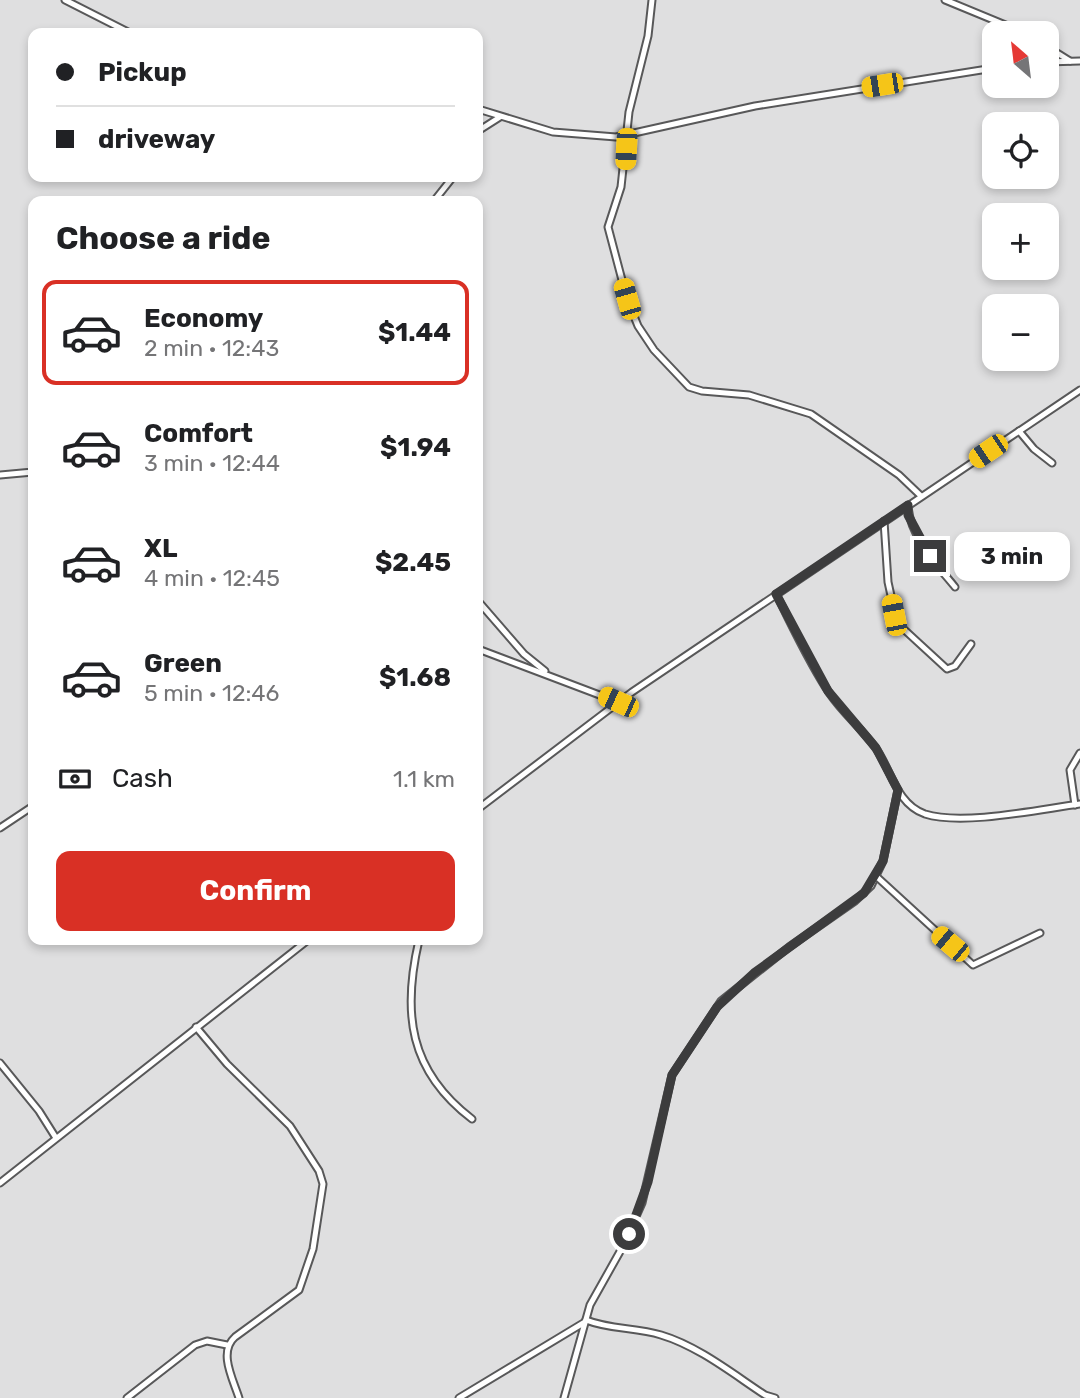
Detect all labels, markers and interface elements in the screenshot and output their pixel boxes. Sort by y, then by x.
north arrow [982,21,1059,98]
map controls [982,21,1059,371]
text: Pickup [98,57,187,88]
car [860,71,905,99]
button: locate [982,112,1059,189]
text: driveway [98,124,215,155]
car [615,127,638,171]
button: + [982,203,1059,280]
text: Choose a ride [56,219,270,257]
car [612,276,643,322]
button: − [982,294,1059,371]
icon: car [60,301,123,364]
text: Economy [144,303,263,334]
text: $1.44 [378,317,451,348]
text: 2 min · 12:43 [144,334,279,362]
icon: car [60,416,123,479]
text: Comfort [144,418,253,449]
car [965,431,1012,471]
text: $1.94 [380,432,451,463]
text: 3 min · 12:44 [144,449,280,477]
icon: car [60,531,123,594]
callout: 3 min [954,532,1070,580]
text: XL [144,533,177,564]
route end [914,540,946,572]
text: 3 min [981,542,1043,570]
text: $2.45 [375,547,451,578]
text: 4 min · 12:45 [144,564,280,592]
car [880,592,909,638]
icon: car [60,646,123,709]
text: Green [144,648,222,679]
text: $1.68 [379,662,451,693]
text: 5 min · 12:46 [144,679,280,707]
car [595,684,642,720]
icon: cash [56,760,94,798]
text: Cash [112,763,173,794]
text: 1.1 km [393,765,455,793]
button: Confirm [56,851,455,931]
car [928,922,973,966]
route start [613,1218,645,1250]

